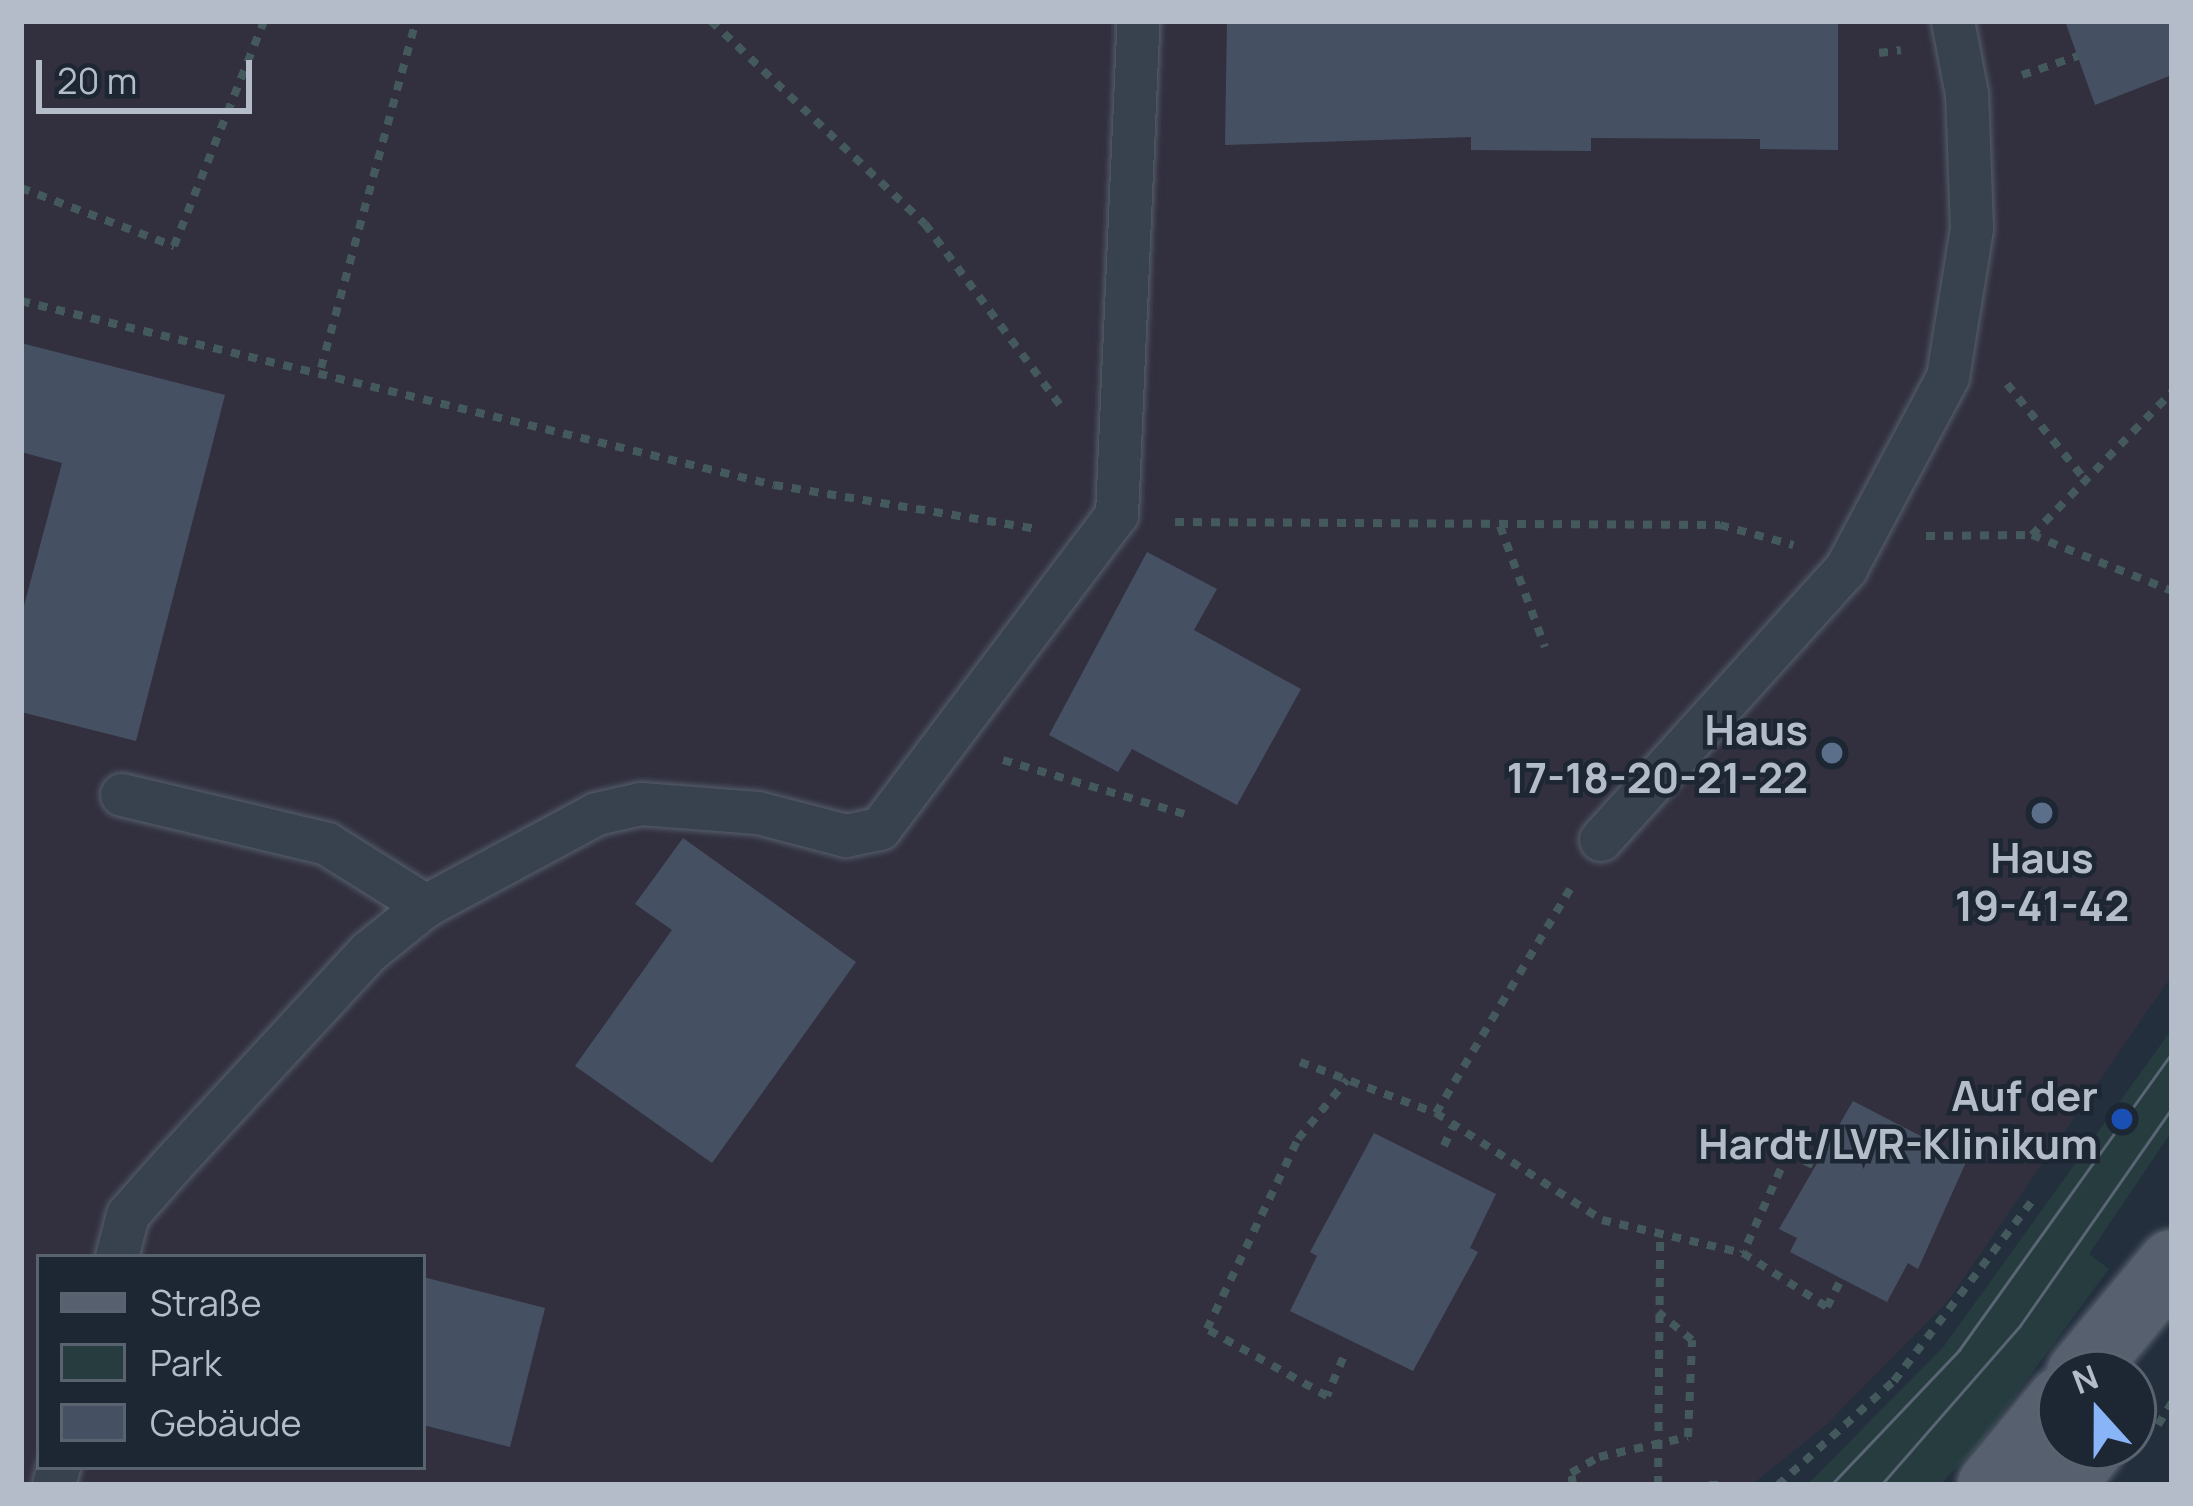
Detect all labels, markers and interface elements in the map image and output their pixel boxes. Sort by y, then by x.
scale bar [42,36,258,110]
text: 20 m [57,56,137,105]
place label: Haus 17-18-20-21-22 [1506,704,1808,802]
marker: Haus 17-18-20-21-22 [1819,740,1845,766]
marker: Haus 19-41-42 [2029,800,2055,826]
place label: Haus 19-41-42 [1955,832,2129,930]
place label: Auf der Hardt/LVR-Klinikum [1698,1070,2098,1168]
marker: Auf der Hardt/LVR-Klinikum [2109,1106,2135,1132]
legend [36,1254,426,1470]
text: Straße [150,1278,261,1327]
text: Park [150,1338,222,1387]
north arrow [2037,1350,2157,1470]
text: N [2066,1353,2104,1404]
text: Gebäude [150,1398,302,1447]

